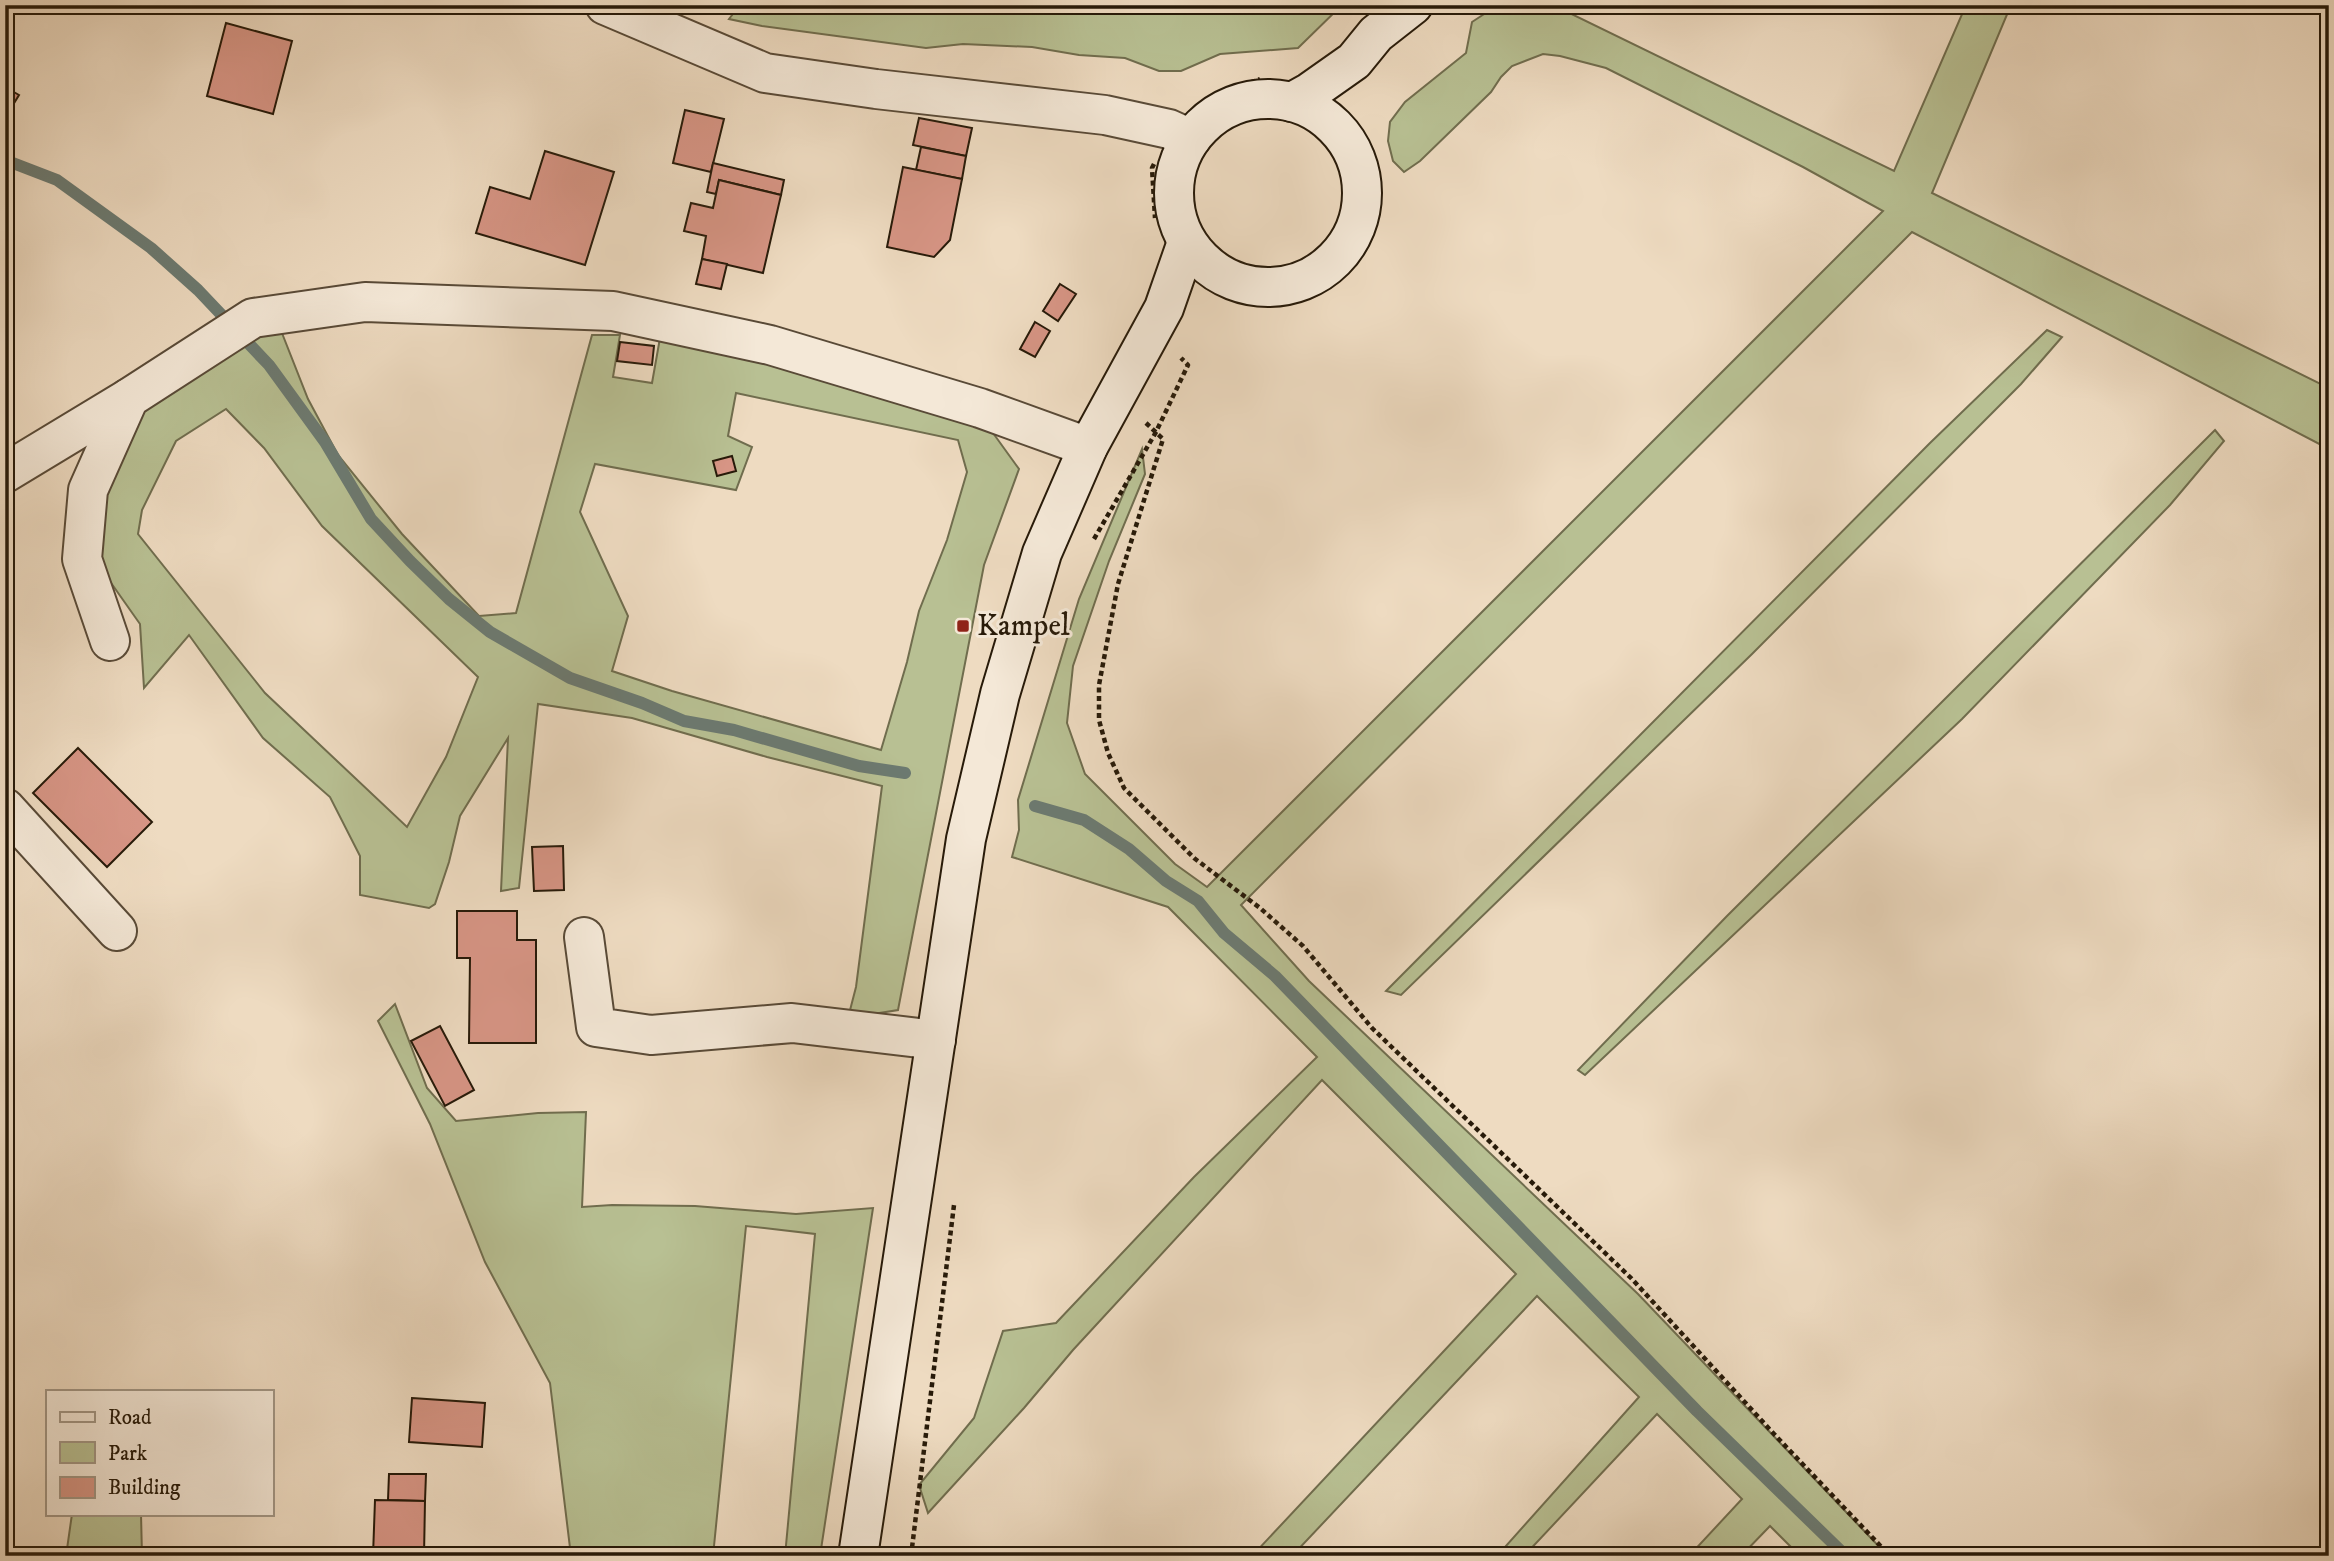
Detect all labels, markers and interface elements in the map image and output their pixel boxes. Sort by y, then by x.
place label: Kampel [977,608,1070,645]
marker: Kampel [955,618,971,634]
legend [46,1390,273,1516]
text: Road [108,1405,152,1431]
text: Park [108,1441,148,1467]
text: Building [108,1475,181,1501]

